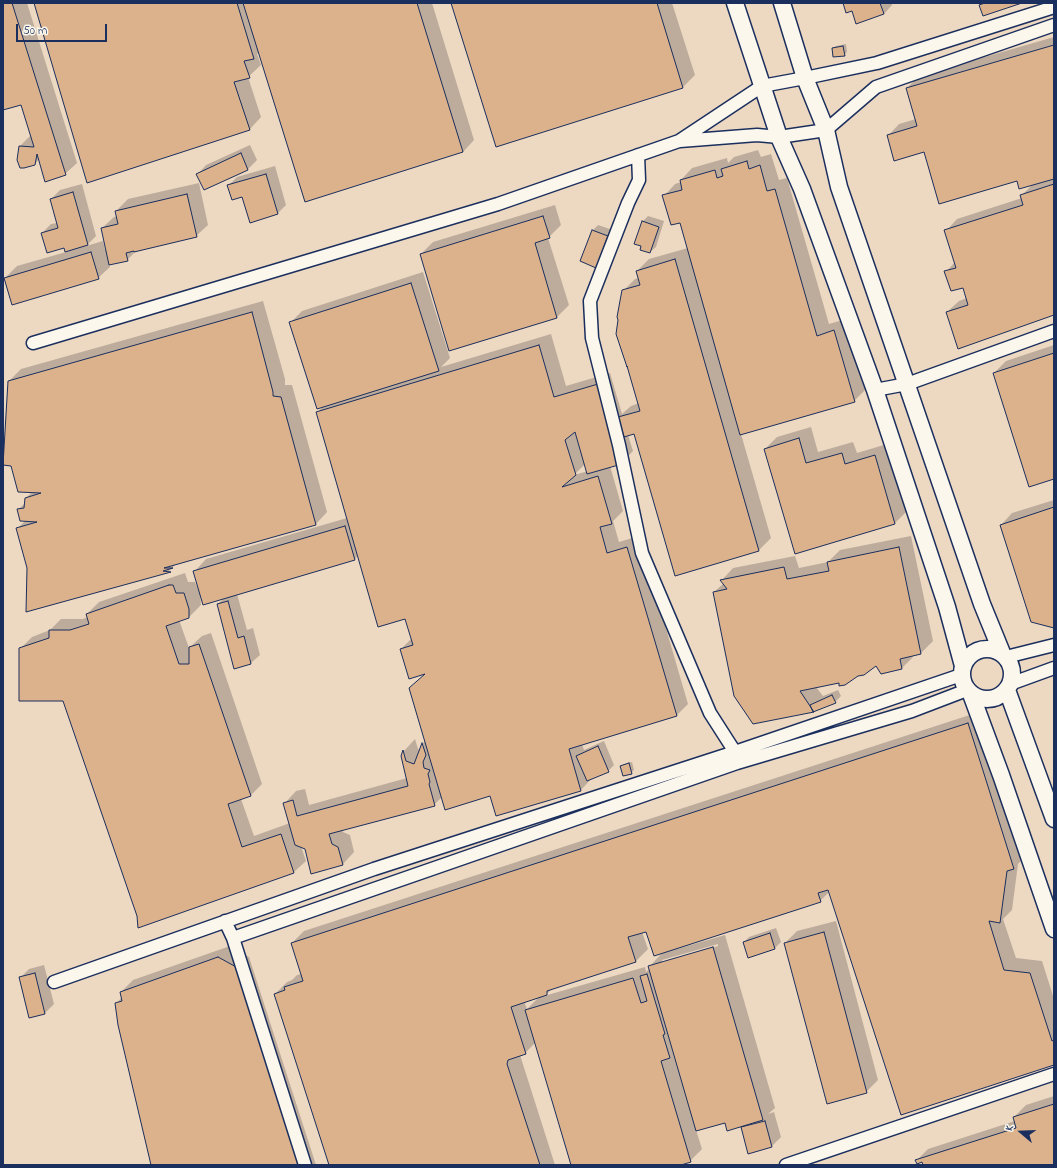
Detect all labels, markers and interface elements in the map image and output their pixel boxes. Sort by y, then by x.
scale bar [18,16,109,42]
text: 50 m [23,22,47,40]
north arrow [1001,1112,1041,1152]
text: K [1001,1123,1018,1133]

